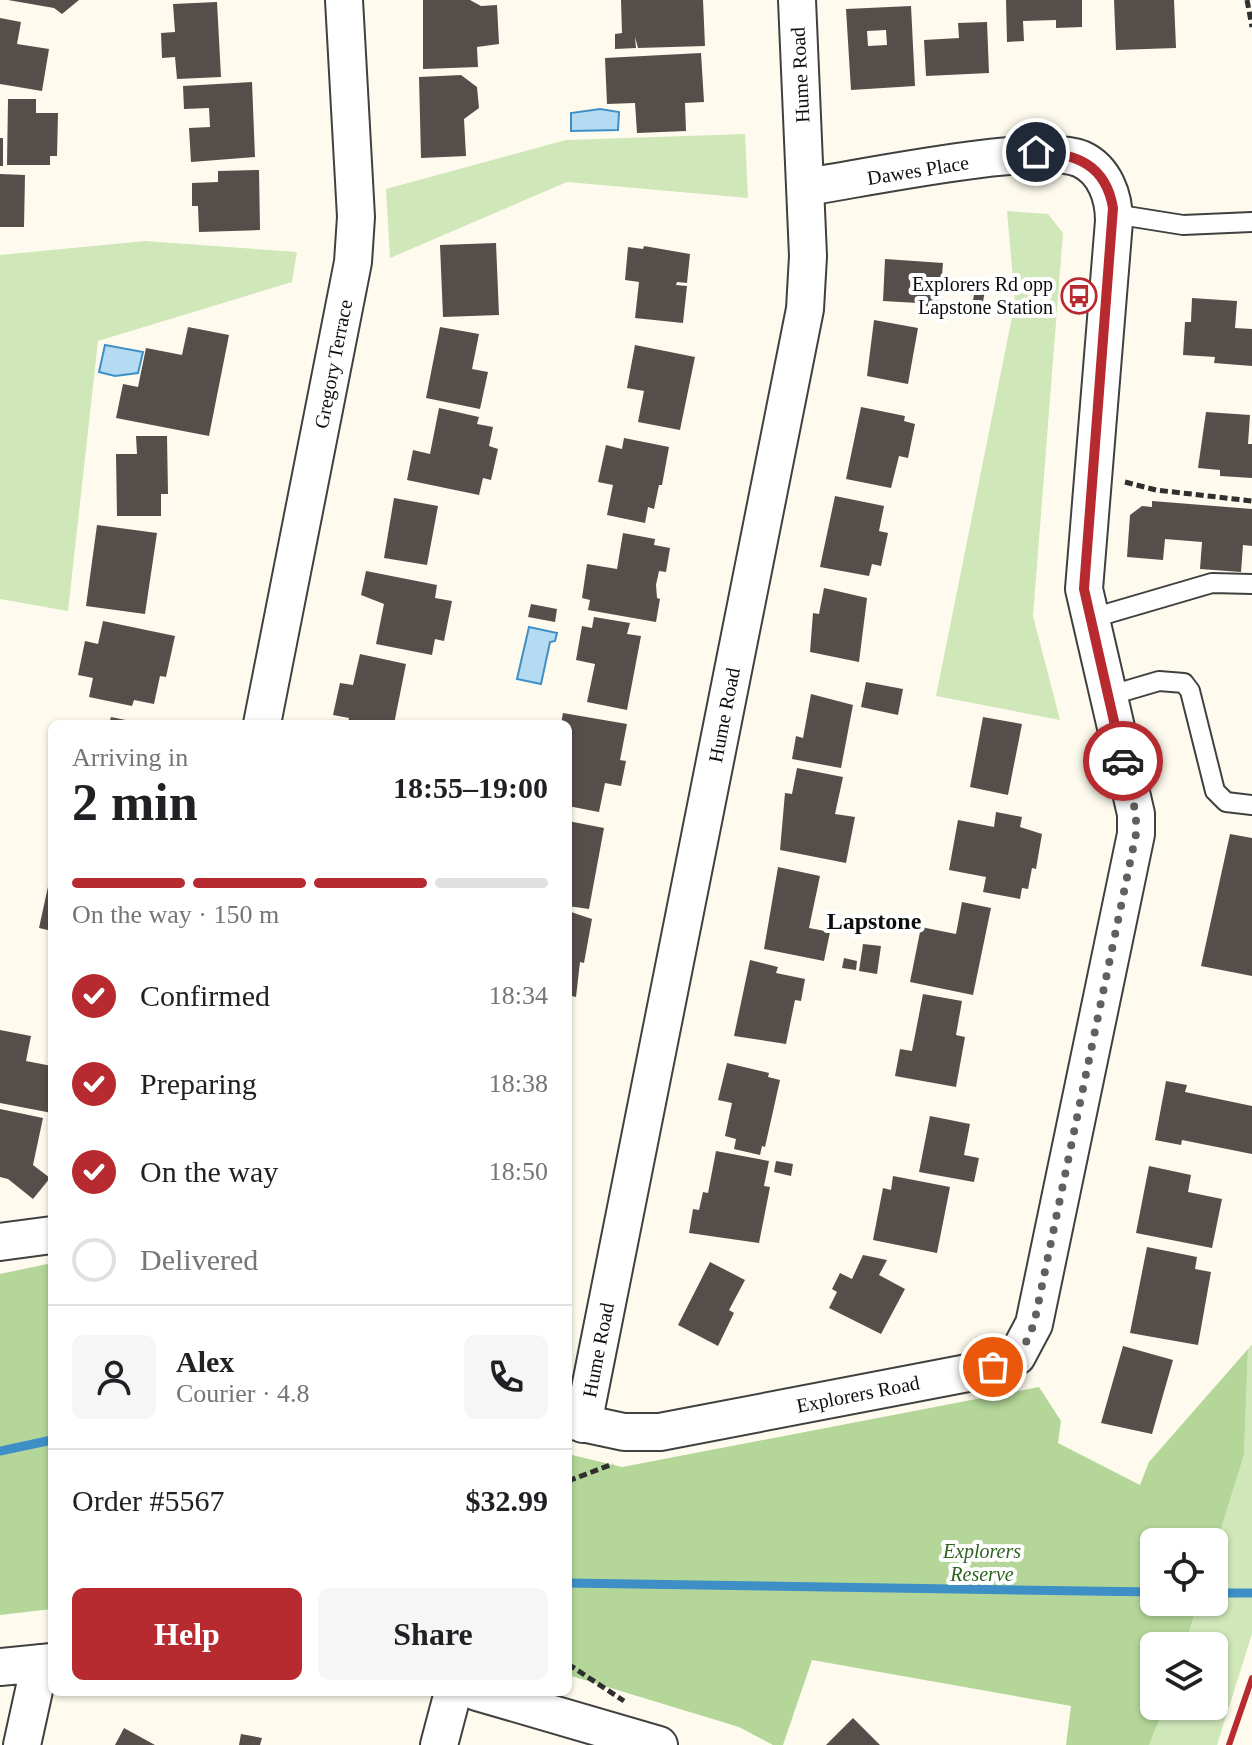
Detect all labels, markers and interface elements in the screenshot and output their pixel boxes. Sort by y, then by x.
street label: Hume Road [787,26,813,124]
pin [1002,118,1070,186]
icon: home [1014,130,1058,174]
street label: Dawes Place [866,151,971,189]
place label: Explorers Rd opp Lapstone Station [912,273,1053,319]
bus stop icon: Explorers Rd opp Lapstone Station [1060,277,1098,315]
street label: Gregory Terrace [310,298,357,431]
street label: Hume Road [704,666,744,764]
courier [1083,721,1163,801]
icon: car [1101,739,1145,783]
text: Arriving in [72,743,188,772]
text: 18:55–19:00 [393,771,548,804]
text: 2 min [72,774,198,831]
text: On the way · 150 m [72,900,279,929]
district label: Lapstone [827,908,922,934]
icon: check [72,974,116,1018]
text: Confirmed [140,979,270,1012]
text: 18:34 [489,981,548,1010]
icon: check [72,1062,116,1106]
text: Preparing [140,1067,257,1100]
text: 18:38 [489,1069,548,1098]
icon: check [72,1150,116,1194]
text: On the way [140,1155,278,1188]
text: 18:50 [489,1157,548,1186]
text: Delivered [140,1243,258,1276]
street label: Hume Road [578,1301,618,1399]
pin [959,1333,1027,1401]
button: person [72,1335,156,1419]
button: phone [464,1335,548,1419]
text: Alex [176,1345,234,1378]
icon: bag [971,1345,1015,1389]
street label: Explorers Road [795,1371,922,1418]
text: Courier · 4.8 [176,1379,310,1408]
text: Order #5567 [72,1484,224,1517]
text: $32.99 [466,1484,548,1517]
map controls [1140,1528,1228,1720]
button: locate [1140,1528,1228,1616]
park label: Explorers Reserve [942,1540,1021,1585]
button: Help [72,1588,302,1680]
button: Share [318,1588,548,1680]
button: layers [1140,1632,1228,1720]

